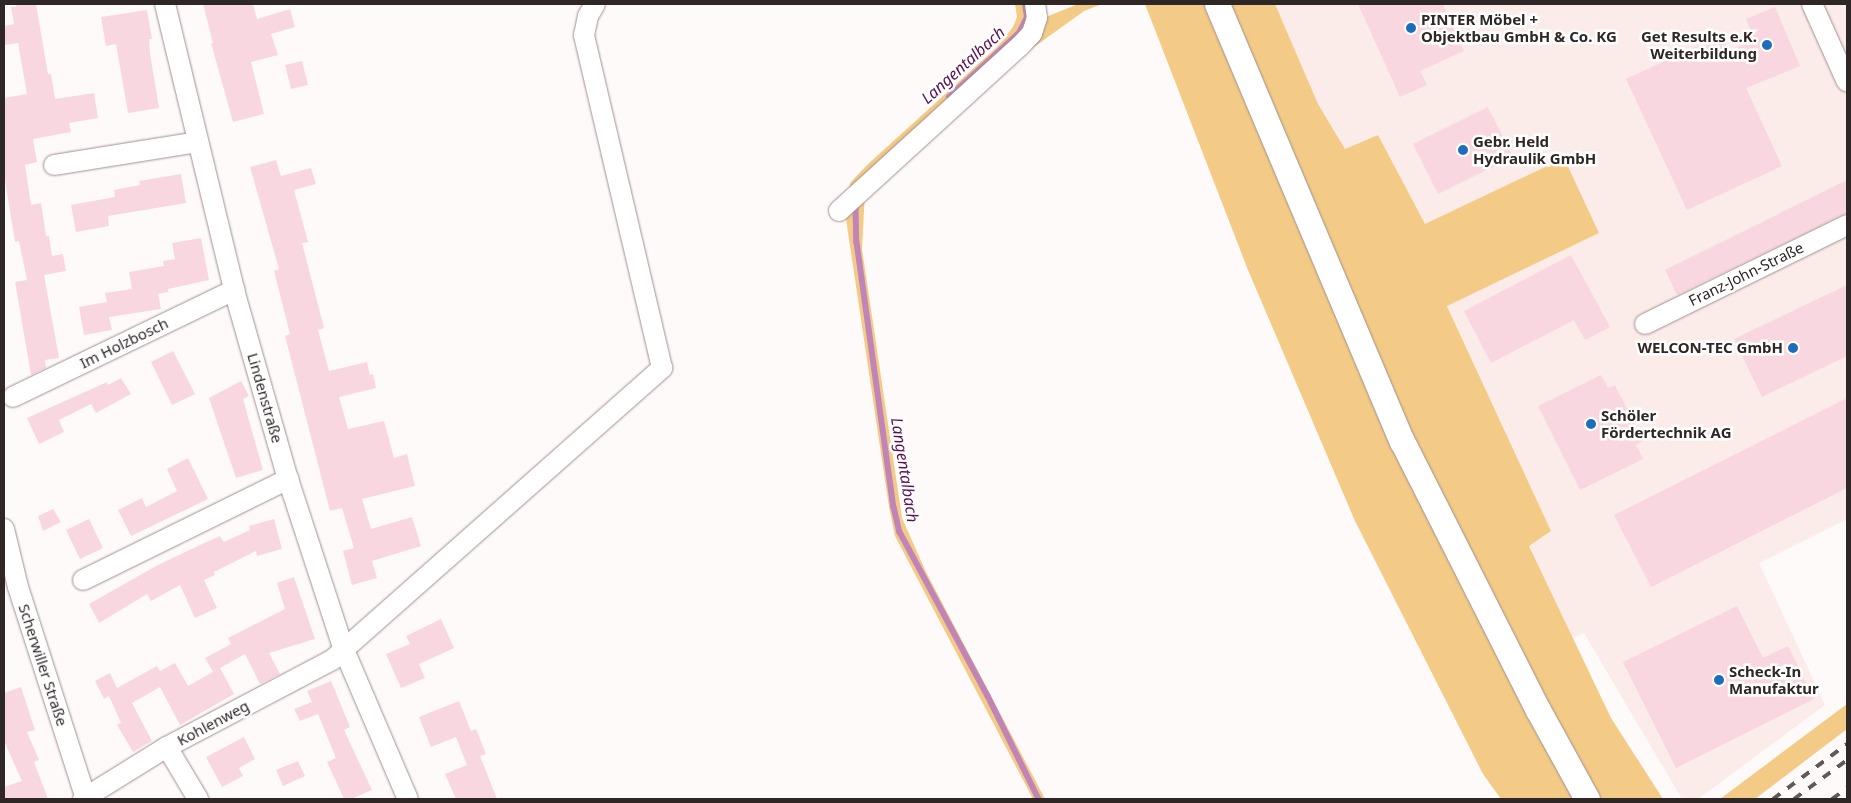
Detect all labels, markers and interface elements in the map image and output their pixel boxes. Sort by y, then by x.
place label: PINTER Möbel + Objektbau GmbH & Co. KG [1421,10,1617,45]
water label: Langentalbach [917,22,1009,108]
marker: PINTER Möbel + Objektbau GmbH & Co. KG [1405,22,1417,34]
place label: Get Results e.K. Weiterbildung [1641,27,1757,62]
marker: Get Results e.K. Weiterbildung [1761,39,1773,51]
place label: Gebr. Held Hydraulik GmbH [1473,132,1596,167]
marker: Gebr. Held Hydraulik GmbH [1457,144,1469,156]
street label: Franz-John-Straße [1686,238,1806,310]
street label: Im Holzbosch [77,314,171,372]
place label: WELCON-TEC GmbH [1637,339,1783,357]
marker: WELCON-TEC GmbH [1787,342,1799,354]
street label: Lindenstraße [244,351,286,445]
place label: Schöler Fördertechnik AG [1601,406,1731,441]
water label: Langentalbach [887,416,923,524]
marker: Schöler Fördertechnik AG [1585,418,1597,430]
street label: Scherwiller Straße [15,602,71,728]
place label: Scheck-In Manufaktur [1729,662,1819,697]
marker: Scheck-In Manufaktur [1713,674,1725,686]
street label: Kohlenweg [174,697,252,749]

